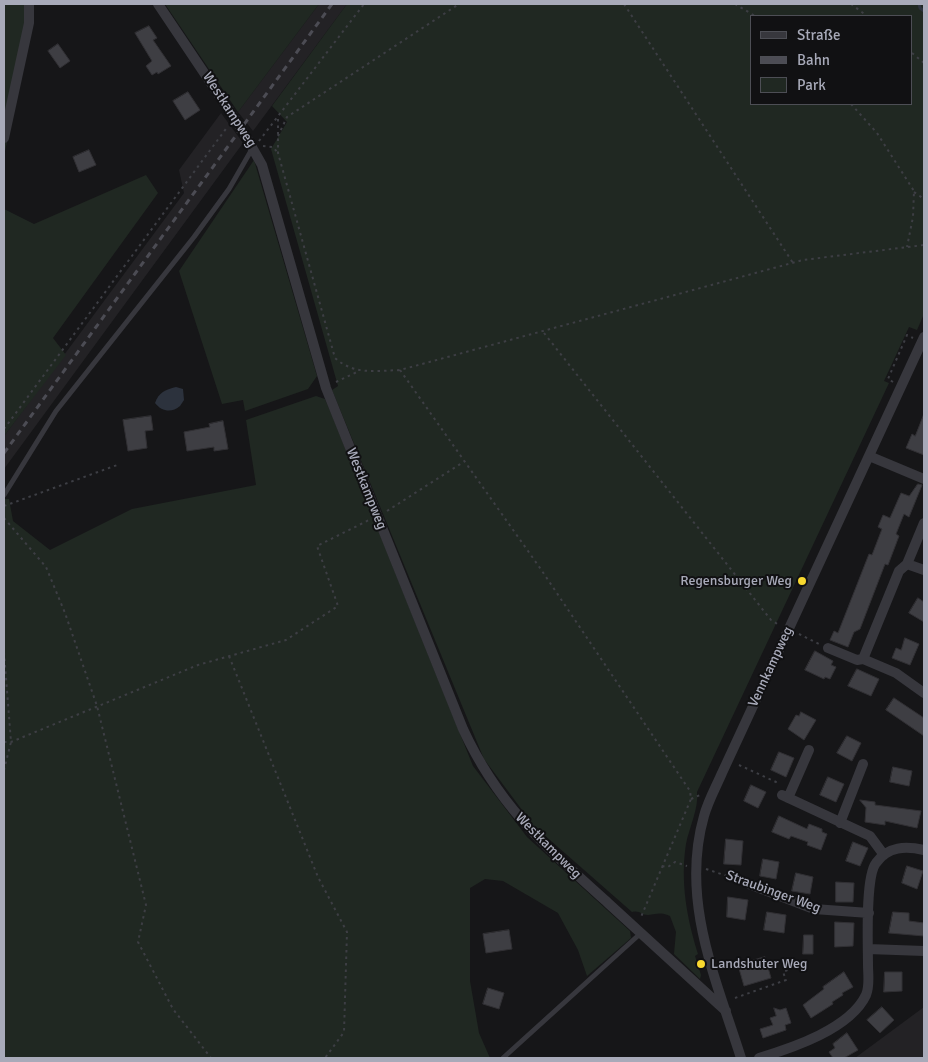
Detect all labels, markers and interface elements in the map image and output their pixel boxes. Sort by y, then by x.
legend [750,15,913,105]
text: Straße [797,26,841,44]
text: Bahn [797,51,830,69]
street label: Westkampweg [198,69,260,151]
text: Park [797,76,826,94]
street label: Westkampweg [342,446,390,532]
place label: Regensburger Weg [680,573,792,589]
marker: Regensburger Weg [796,575,808,587]
street label: Vennkampweg [745,624,797,710]
street label: Westkampweg [512,810,584,882]
street label: Straubinger Weg [723,867,823,917]
place label: Landshuter Weg [711,956,807,972]
marker: Landshuter Weg [695,958,707,970]

